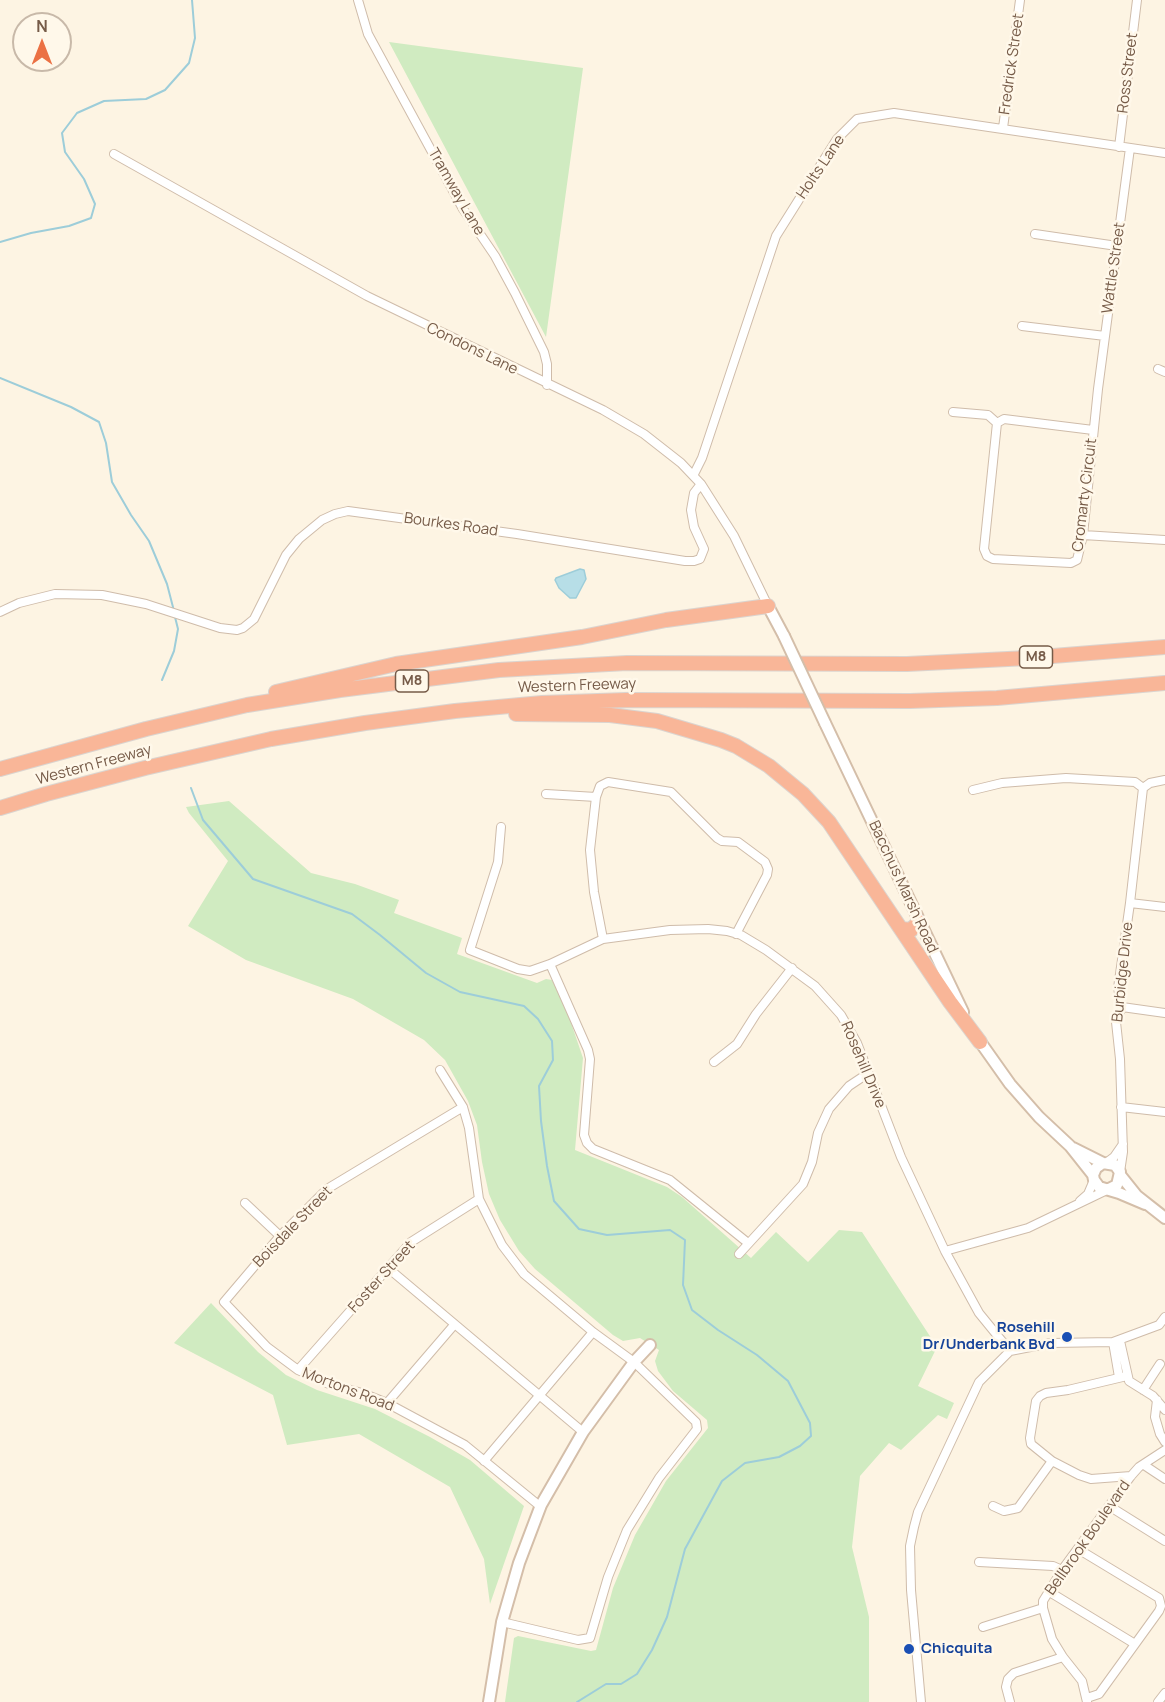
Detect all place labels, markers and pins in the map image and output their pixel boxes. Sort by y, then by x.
place label: Rosehill Dr/Underbank Bvd [923,1319,1055,1354]
marker: Rosehill Dr/Underbank Bvd [1060,1330,1074,1344]
place label: Chicquita [921,1640,992,1658]
marker: Chicquita [902,1642,916,1656]

